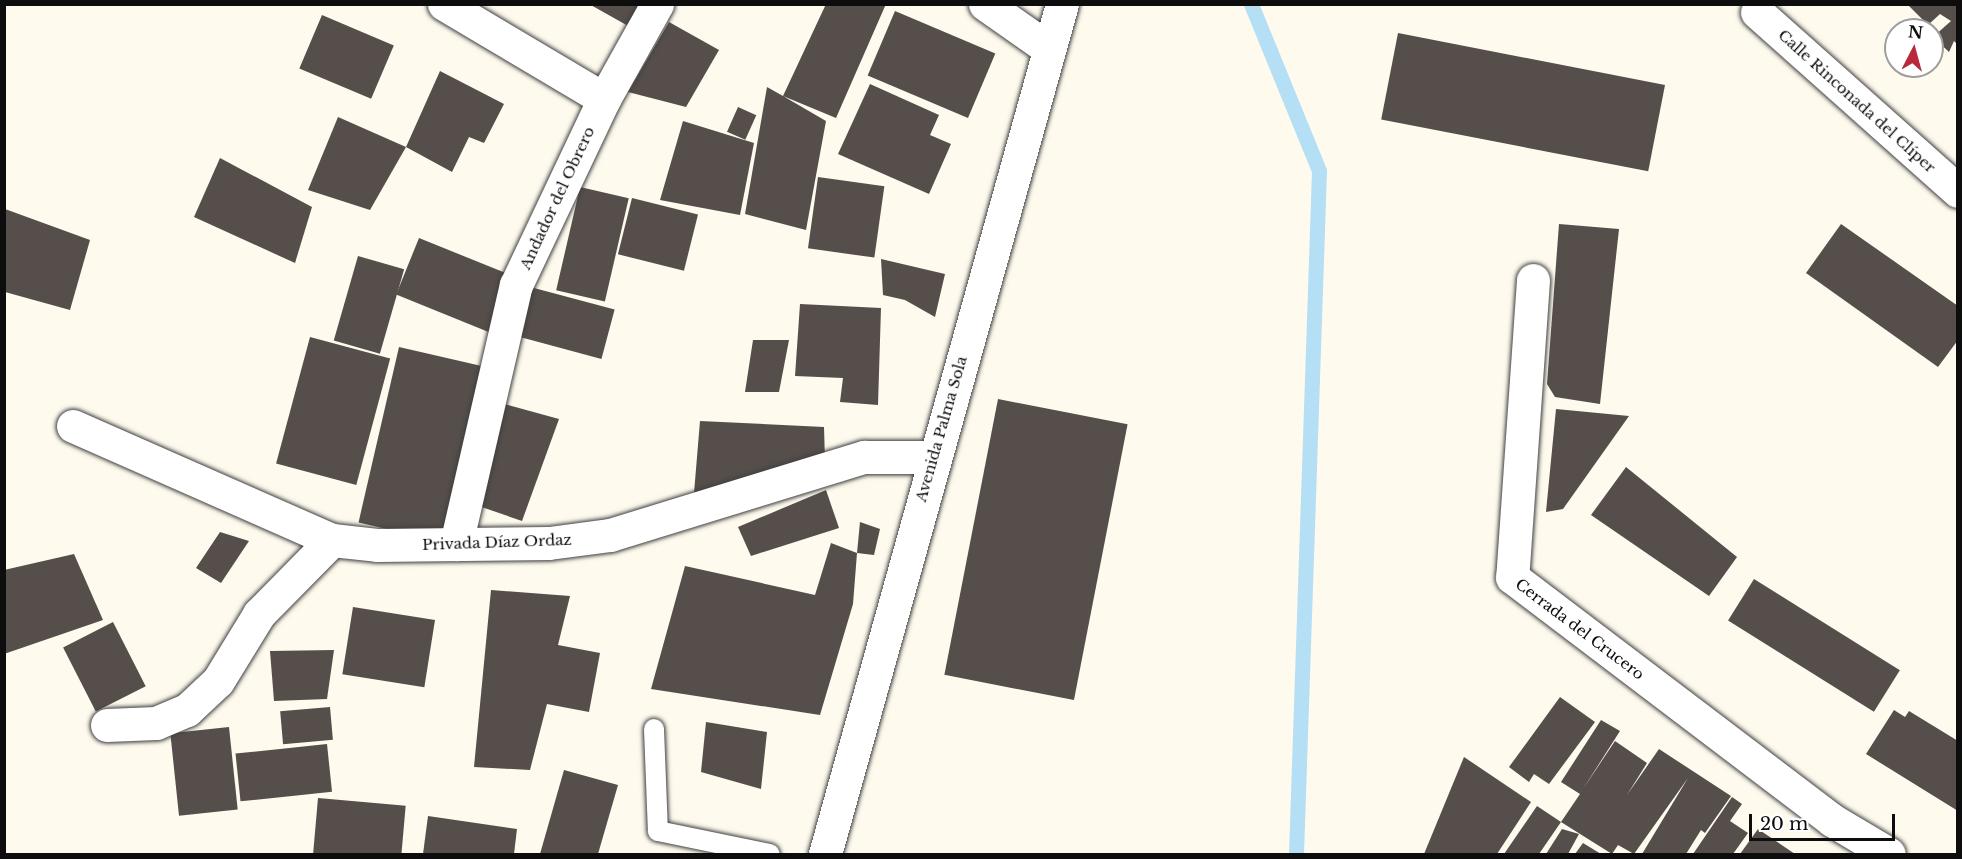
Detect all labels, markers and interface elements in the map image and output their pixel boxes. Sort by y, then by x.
north arrow [1884,18,1944,78]
text: N [1907,21,1924,43]
street label: Calle Rinconada del Clíper [1775,26,1939,176]
street label: Andador del Obrero [516,123,598,273]
street label: Avenida Palma Sola [912,354,970,504]
street label: Privada Díaz Ordaz [422,530,572,554]
street label: Cerrada del Crucero [1512,575,1648,683]
scale bar [1752,802,1898,840]
text: 20 m [1760,813,1808,835]

